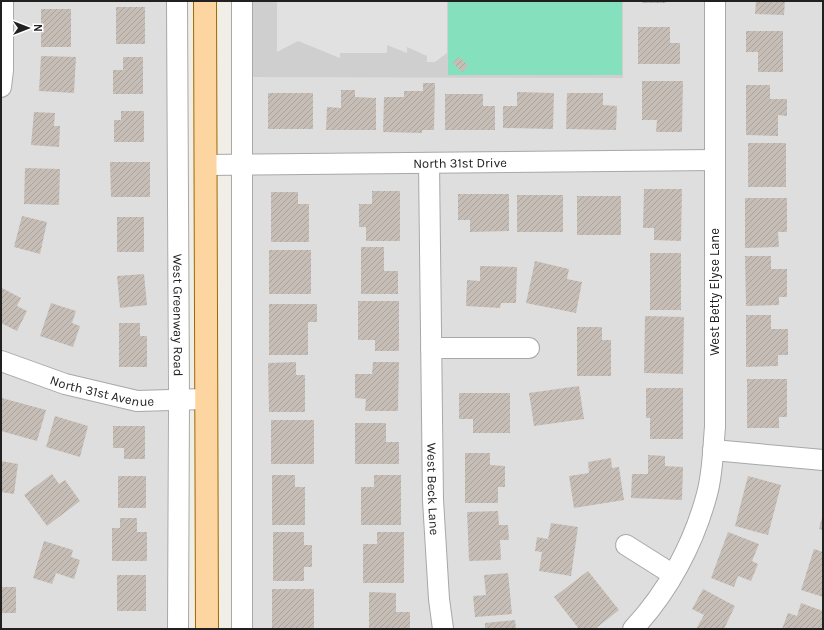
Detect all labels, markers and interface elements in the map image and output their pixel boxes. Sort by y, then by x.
north arrow [8,8,48,48]
text: N [31,24,44,32]
street label: North 31st Drive [413,155,507,170]
street label: West Betty Elyse Lane [707,228,722,356]
street label: West Greenway Road [171,254,186,376]
street label: North 31st Avenue [48,372,155,409]
street label: West Beck Lane [425,443,443,536]

